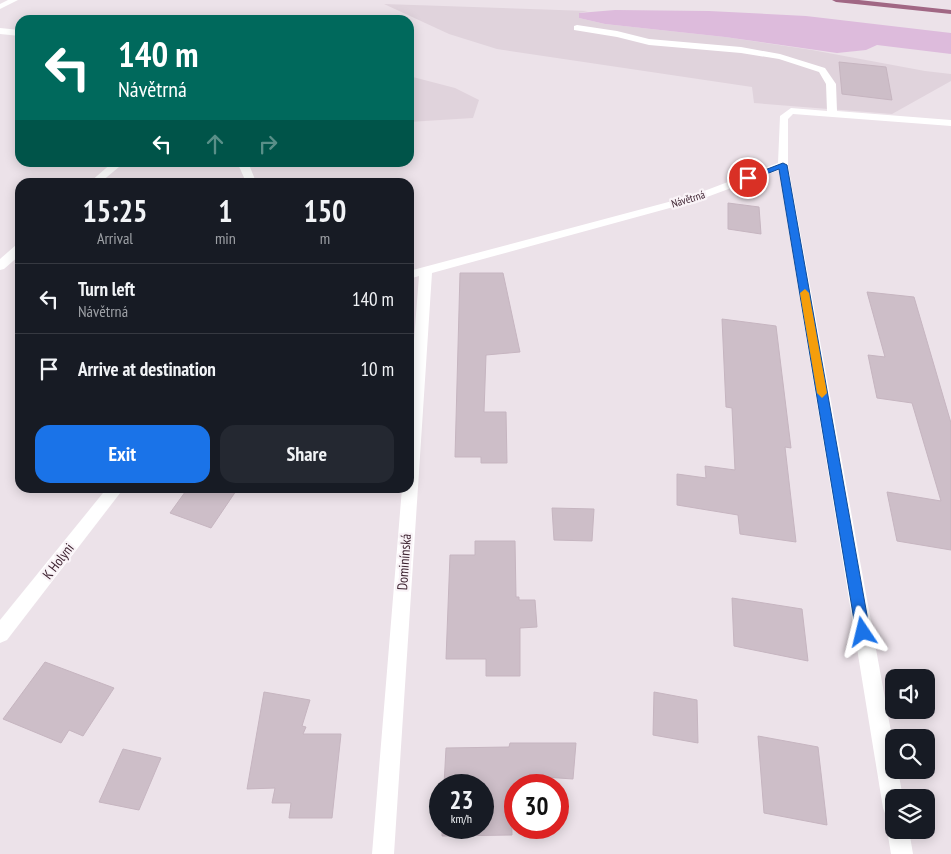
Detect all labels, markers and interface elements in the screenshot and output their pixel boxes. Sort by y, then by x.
text: 140 m [118,31,199,77]
icon: left [35,35,100,100]
text: Návětrná [118,75,187,103]
icon: left [148,130,176,158]
icon: ahead [201,130,229,158]
icon: right [254,130,282,158]
pin [727,157,769,199]
icon: arrive [734,164,762,192]
street label: Návětrná [670,187,706,211]
text: 15:25 [83,191,147,230]
text: 1 [218,191,233,230]
text: 150 [303,191,346,230]
text: Arrival [97,228,133,248]
text: min [215,228,236,248]
text: m [320,228,330,248]
text: Turn left [78,277,135,301]
icon: left [35,285,63,313]
text: 140 m [352,287,394,311]
text: Návětrná [78,301,128,321]
icon: arrive [35,355,63,383]
text: Arrive at destination [78,357,216,381]
text: 10 m [361,357,394,381]
button: Exit [35,425,210,483]
button: Share [220,425,394,483]
street label: Dominínská [393,533,415,591]
street label: K Holyni [38,539,78,583]
position arrow [836,605,888,657]
map controls [885,669,935,839]
button: sound [885,669,935,719]
button: search [885,729,935,779]
speed limit sign: 30 [504,774,569,839]
text: 23 [450,784,473,816]
button: layers [885,789,935,839]
text: km/h [451,811,472,826]

